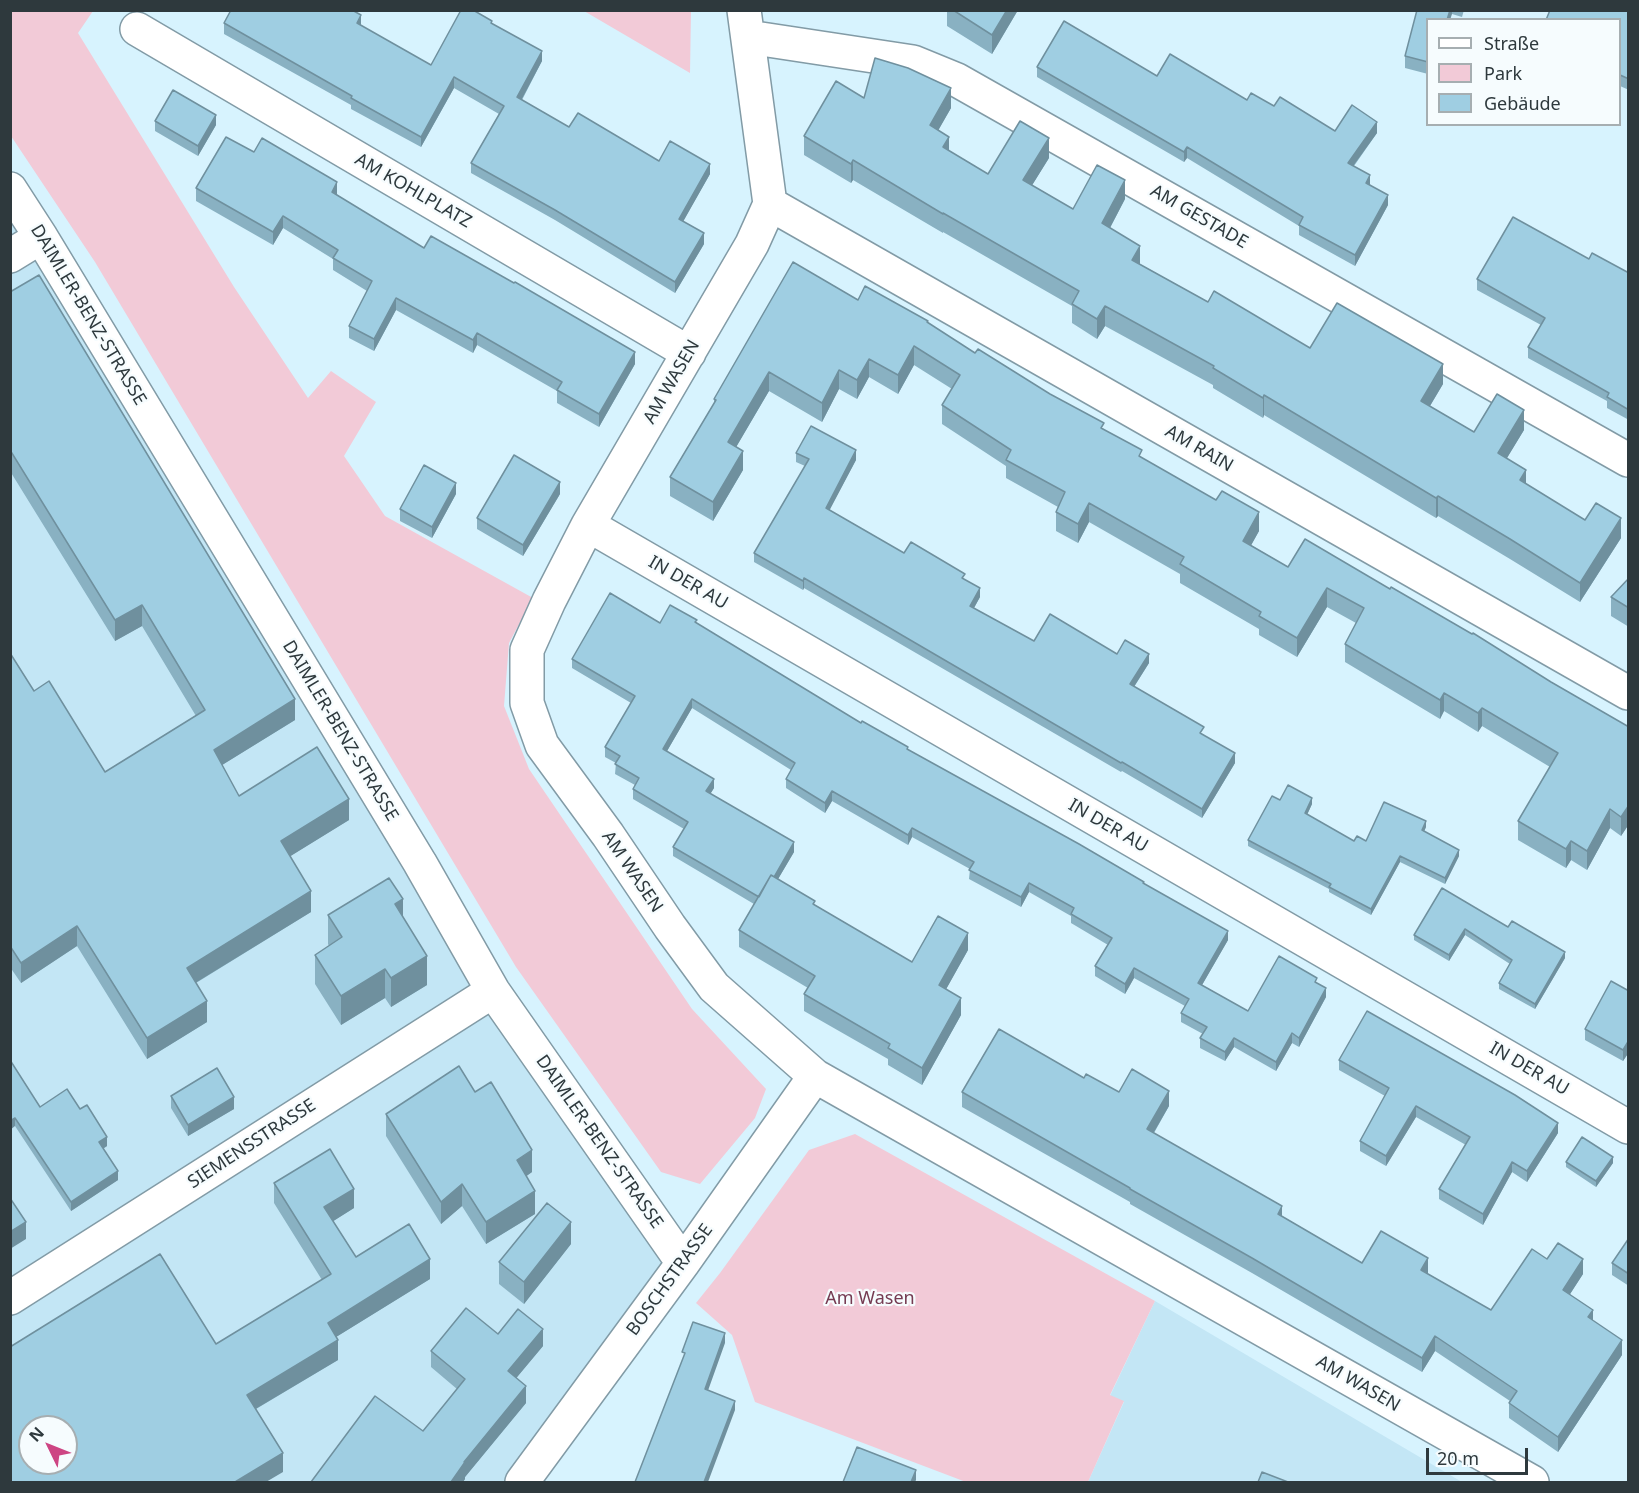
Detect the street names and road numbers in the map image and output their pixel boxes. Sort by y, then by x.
street label: AM KOHLPLATZ [351,149,475,233]
street label: AM GESTADE [1146,180,1252,254]
street label: DAIMLER-BENZ-STRASSE [25,221,151,409]
street label: AM WASEN [639,336,705,428]
street label: AM RAIN [1161,421,1237,477]
street label: IN DER AU [644,552,732,614]
street label: DAIMLER-BENZ-STRASSE [277,637,403,825]
street label: IN DER AU [1064,795,1152,857]
street label: AM WASEN [597,827,667,917]
street label: IN DER AU [1485,1038,1573,1100]
street label: DAIMLER-BENZ-STRASSE [531,1051,667,1233]
street label: SIEMENSSTRASSE [184,1095,320,1193]
street label: BOSCHSTRASSE [622,1220,718,1340]
street label: AM WASEN [1312,1351,1404,1417]

